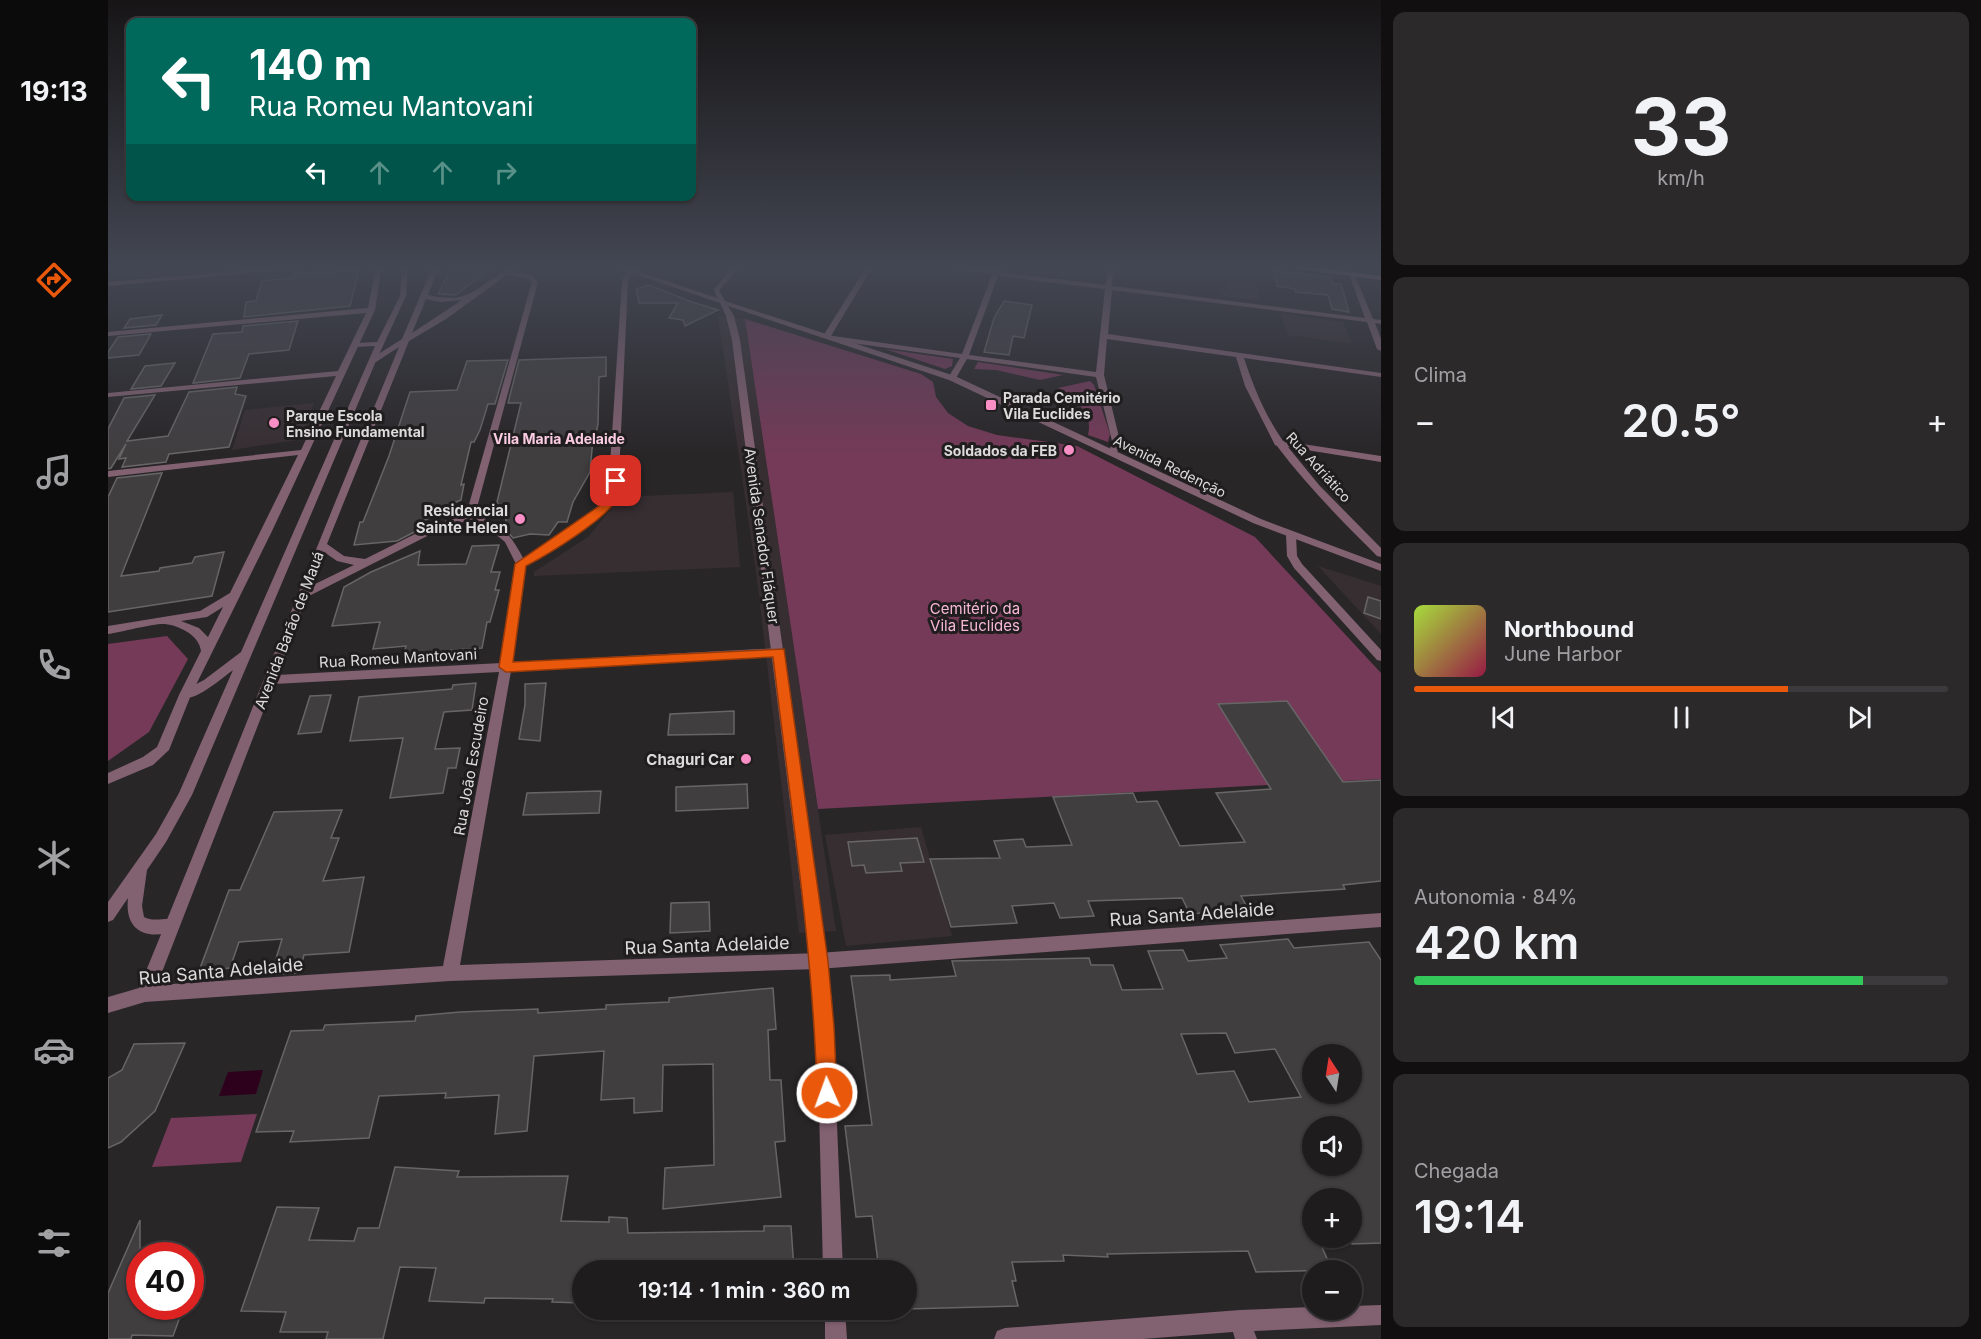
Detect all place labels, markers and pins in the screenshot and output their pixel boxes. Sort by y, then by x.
place label: Parada Cemitério Vila Euclides [1003,389,1121,422]
marker: Parada Cemitério Vila Euclides [984,398,998,412]
place label: Parque Escola Ensino Fundamental [286,407,425,440]
marker: Parque Escola Ensino Fundamental [267,416,281,430]
place label: Soldados da FEB [944,442,1057,459]
marker: Soldados da FEB [1062,443,1076,457]
pin [590,455,641,506]
place label: Residencial Sainte Helen [416,501,508,537]
marker: Residencial Sainte Helen [513,512,527,526]
place label: Chaguri Car [646,750,734,769]
marker: Chaguri Car [739,752,753,766]

